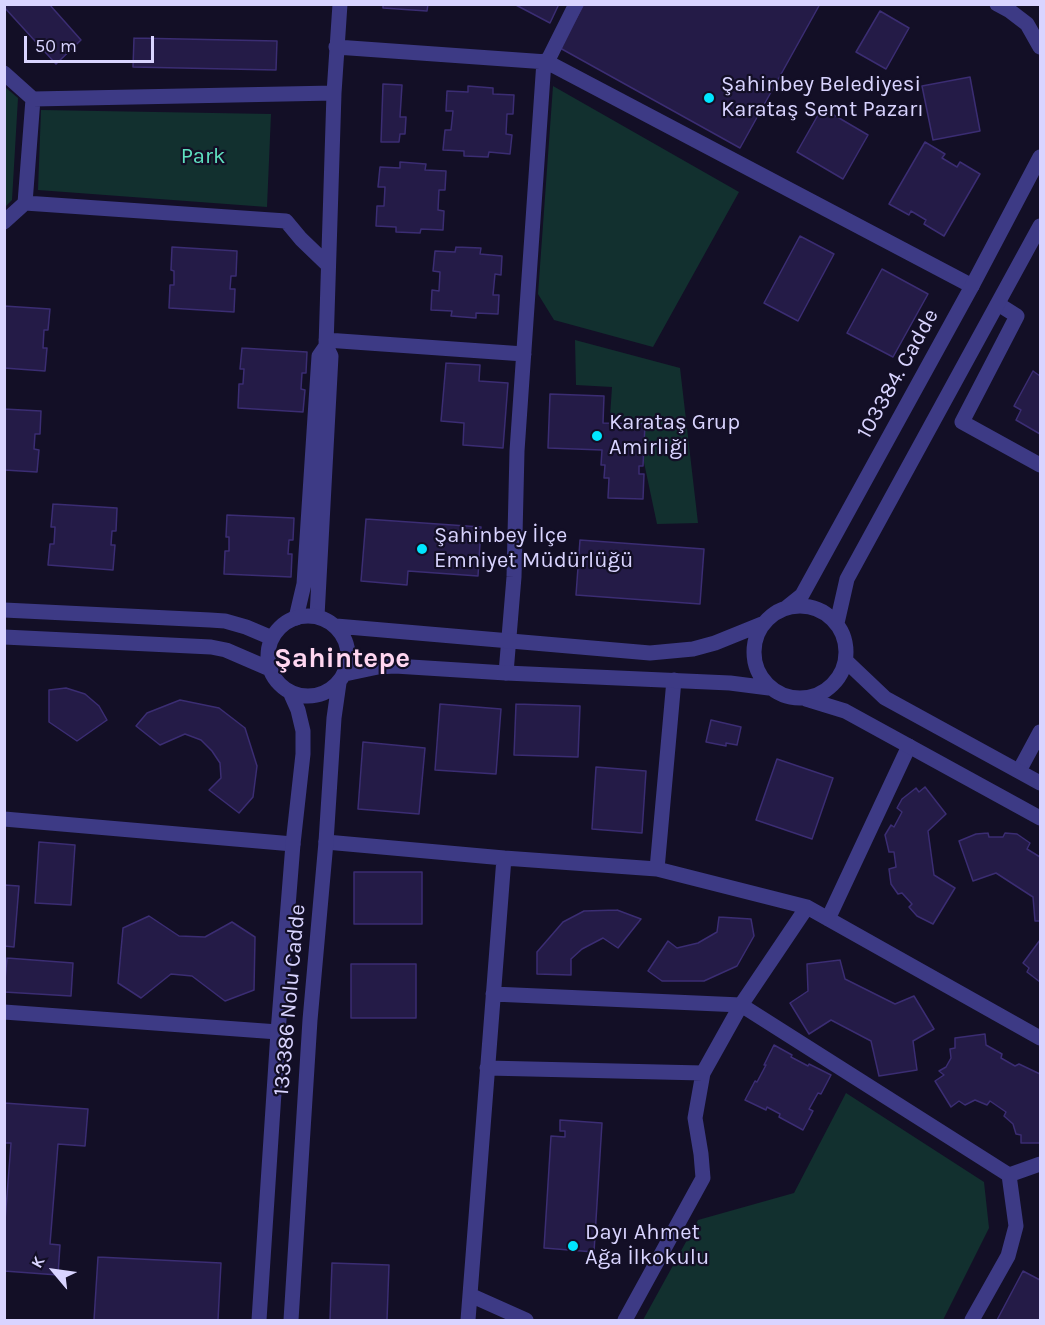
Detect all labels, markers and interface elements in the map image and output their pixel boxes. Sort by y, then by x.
scale bar [27,24,158,62]
text: 50 m [35,35,77,57]
place label: Şahinbey Belediyesi Karataş Semt Pazarı [721,72,924,124]
marker: Şahinbey Belediyesi Karataş Semt Pazarı [702,91,716,105]
park label: Park [181,144,225,170]
street label: 103384. Cadde [851,305,945,443]
place label: Karataş Grup Amirliği [609,410,740,462]
marker: Karataş Grup Amirliği [590,429,604,443]
place label: Şahinbey İlçe Emniyet Müdürlüğü [434,523,633,574]
marker: Şahinbey İlçe Emniyet Müdürlüğü [415,542,429,556]
district label: Şahintepe [274,642,410,676]
street label: 133386 Nolu Cadde [268,903,312,1097]
place label: Dayı Ahmet Ağa İlkokulu [585,1220,709,1272]
marker: Dayı Ahmet Ağa İlkokulu [566,1239,580,1253]
north arrow [24,1241,84,1301]
text: K [27,1253,49,1271]

